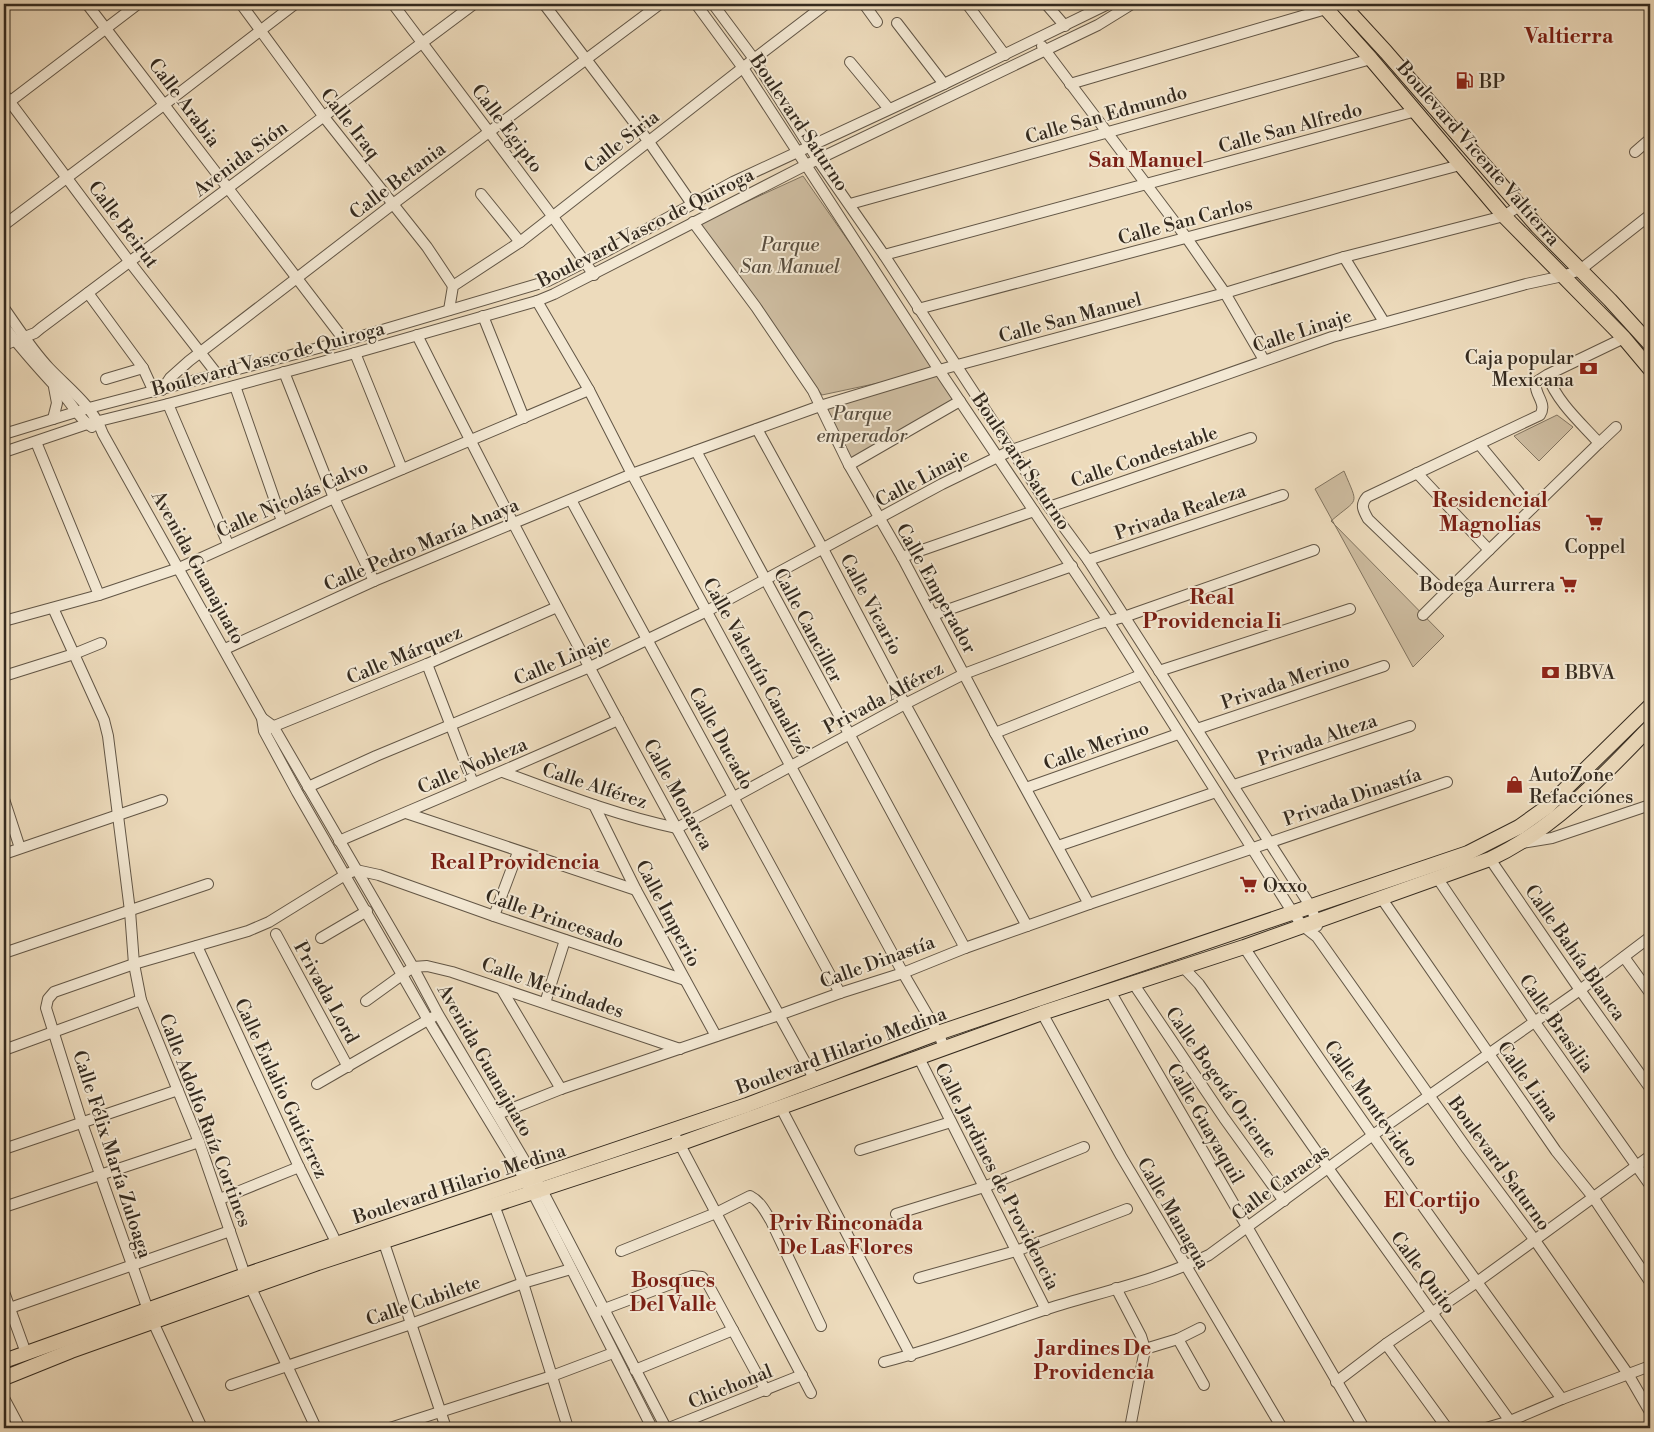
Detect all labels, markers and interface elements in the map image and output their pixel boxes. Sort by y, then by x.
district label: Valtierra [1524,24,1614,50]
street label: Boulevard Saturno [744,49,854,196]
street label: Calle Arabia [143,53,226,152]
street label: Boulevard Vicente Valtierra [1391,55,1565,251]
place label: BP [1478,70,1505,94]
fuel station icon: BP [1455,71,1475,91]
street label: Calle Egipto [466,80,548,178]
street label: Calle San Edmundo [1023,80,1190,150]
street label: Calle Iraq [315,83,385,164]
street label: Calle San Alfredo [1216,97,1365,159]
street label: Calle Siria [579,105,664,179]
street label: Avenida Sión [188,116,293,203]
street label: Calle Betania [345,137,451,225]
district label: San Manuel [1089,148,1203,174]
street label: Boulevard Vasco de Quiroga [532,162,758,294]
street label: Calle Beirut [83,176,164,273]
street label: Calle San Carlos [1115,191,1255,250]
park label: Parque San Manuel [740,233,840,279]
street label: Calle San Manuel [996,287,1145,349]
street label: Calle Linaje [1250,304,1355,358]
street label: Boulevard Vasco de Quiroga [148,316,388,402]
place label: Caja popular Mexicana [1465,346,1574,392]
bank icon: Caja popular Mexicana [1578,358,1598,378]
street label: Boulevard Saturno [966,388,1076,535]
park label: Parque emperador [817,402,908,448]
street label: Calle Condestable [1068,421,1221,493]
street label: Calle Linaje [871,443,974,513]
street label: Calle Nicolás Calvo [213,455,372,543]
street label: Privada Realeza [1111,478,1250,546]
street label: Avenida Guanajuato [145,486,250,648]
district label: Residencial Magnolias [1432,488,1548,538]
street label: Calle Pedro María Anaya [320,493,523,597]
supermarket icon: Coppel [1585,513,1605,533]
street label: Calle Emperador [890,519,982,658]
place label: Coppel [1565,535,1626,559]
street label: Calle Vicario [834,550,908,659]
street label: Calle Canciller [768,564,848,687]
place label: Bodega Aurrera [1419,573,1555,597]
street label: Calle Valentín Canalizó [697,574,815,759]
supermarket icon: Bodega Aurrera [1559,574,1579,594]
district label: Real Providencia Ii [1142,585,1282,635]
street label: Calle Márquez [343,620,466,690]
street label: Calle Linaje [510,629,614,691]
street label: Privada Merino [1218,649,1353,715]
street label: Privada Alférez [819,656,948,740]
place label: BBVA [1564,661,1616,685]
bank icon: BBVA [1541,662,1561,682]
street label: Calle Ducado [683,683,759,794]
street label: Privada Alteza [1254,708,1381,772]
street label: Calle Merino [1040,716,1152,776]
street label: Calle Nobleza [414,732,531,800]
street label: Calle Monarca [638,735,719,854]
street label: Calle Alférez [539,758,650,814]
street label: Privada Dinastía [1280,762,1425,832]
place label: AutoZone Refacciones [1528,763,1633,809]
shop icon: AutoZone Refacciones [1505,775,1525,795]
district label: Real Providencia [430,850,600,876]
street label: Calle Imperio [630,856,706,971]
place label: Oxxo [1263,874,1307,898]
supermarket icon: Oxxo [1239,875,1259,895]
street label: Calle Bahía Blanca [1519,880,1631,1026]
street label: Calle Princesado [482,884,627,954]
street label: Calle Dinastía [817,930,938,994]
street label: Privada Lord [288,937,364,1048]
street label: Calle Merindades [478,952,627,1024]
street label: Calle Brasilia [1513,970,1599,1078]
street label: Avenida Guanajuato [431,979,539,1141]
street label: Calle Eulalio Gutiérrez [229,995,333,1182]
street label: Boulevard Hilario Medina [732,1002,950,1101]
street label: Calle Bogotá Oriente [1160,1002,1282,1163]
street label: Calle Adolfo Ruíz Cortines [153,1010,257,1230]
street label: Calle Montevideo [1319,1036,1424,1172]
street label: Calle Lima [1492,1037,1565,1127]
street label: Calle Félix María Zuloaga [67,1047,157,1262]
street label: Calle Jardines de Providencia [929,1059,1065,1294]
street label: Calle Guayaquil [1161,1059,1249,1188]
street label: Boulevard Saturno [1442,1091,1556,1236]
street label: Boulevard Hilario Medina [349,1138,569,1230]
street label: Calle Caracas [1227,1139,1334,1226]
street label: Calle Managua [1131,1153,1215,1274]
district label: El Cortijo [1384,1188,1480,1214]
district label: Priv Rinconada De Las Flores [769,1211,923,1261]
street label: Calle Quito [1385,1227,1461,1319]
district label: Bosques Del Valle [629,1268,717,1318]
street label: Calle Cubilete [363,1270,484,1332]
district label: Jardines De Providencia [1034,1336,1155,1386]
street label: Chichonal [685,1359,776,1415]

